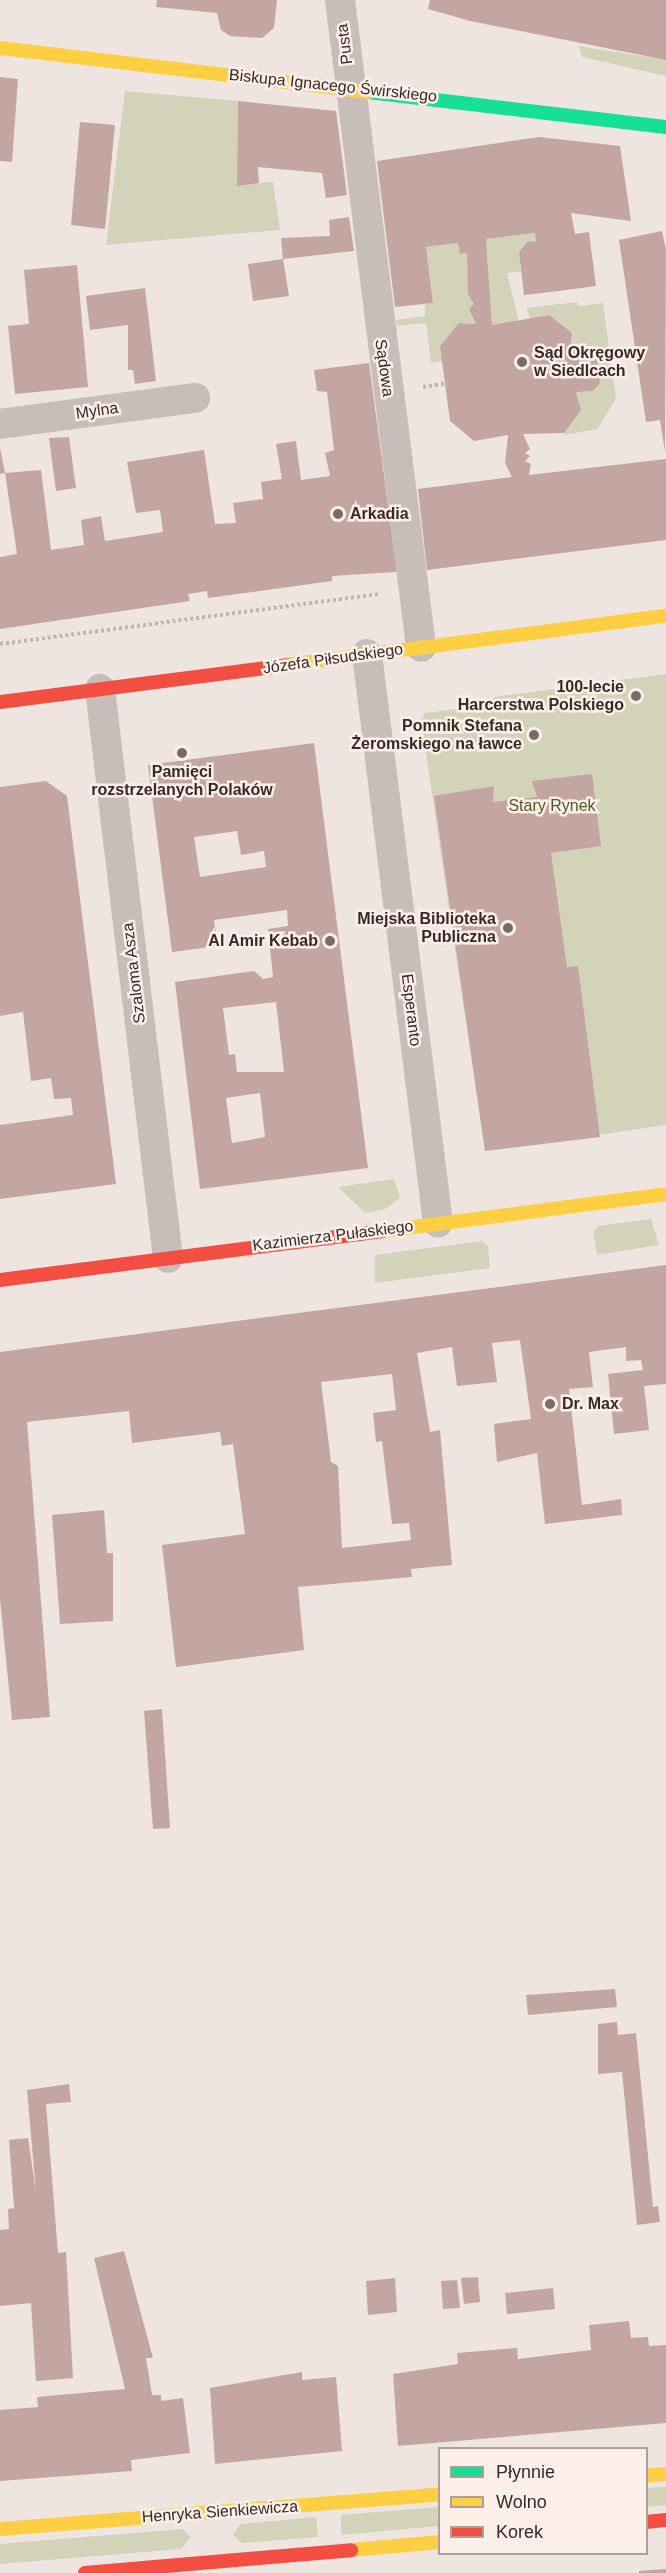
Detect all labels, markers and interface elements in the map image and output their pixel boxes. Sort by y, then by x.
street label: Pusta [333,23,357,65]
street label: Biskupa Ignacego Świrskiego [228,66,438,106]
street label: Sądowa [370,338,398,398]
place label: Sąd Okręgowy w Siedlcach [534,343,645,381]
marker: Sąd Okręgowy w Siedlcach [515,355,529,369]
street label: Mylna [75,399,119,423]
place label: Arkadia [350,504,409,524]
marker: Arkadia [331,507,345,521]
street label: Józefa Piłsudskiego [262,640,404,678]
place label: 100-lecie Harcerstwa Polskiego [458,677,624,715]
marker: 100-lecie Harcerstwa Polskiego [629,689,643,703]
place label: Pomnik Stefana Żeromskiego na ławce [351,716,522,754]
marker: Pomnik Stefana Żeromskiego na ławce [527,728,541,742]
marker: Pamięci rozstrzelanych Polaków [175,746,189,760]
place label: Pamięci rozstrzelanych Polaków [91,762,273,800]
park label: Stary Rynek [508,796,596,816]
place label: Miejska Biblioteka Publiczna [357,909,496,947]
street label: Szaloma Asza [118,921,150,1025]
marker: Miejska Biblioteka Publiczna [501,921,515,935]
place label: Al Amir Kebab [208,931,318,951]
marker: Al Amir Kebab [323,934,337,948]
street label: Esperanto [397,973,425,1047]
street label: Kazimierza Pułaskiego [252,1217,414,1255]
place label: Dr. Max [562,1394,619,1414]
marker: Dr. Max [543,1397,557,1411]
legend [438,2447,648,2555]
text: Płynnie [496,2462,555,2482]
text: Wolno [496,2492,547,2512]
street label: Henryka Sienkiewicza [141,2497,299,2527]
text: Korek [496,2522,543,2542]

